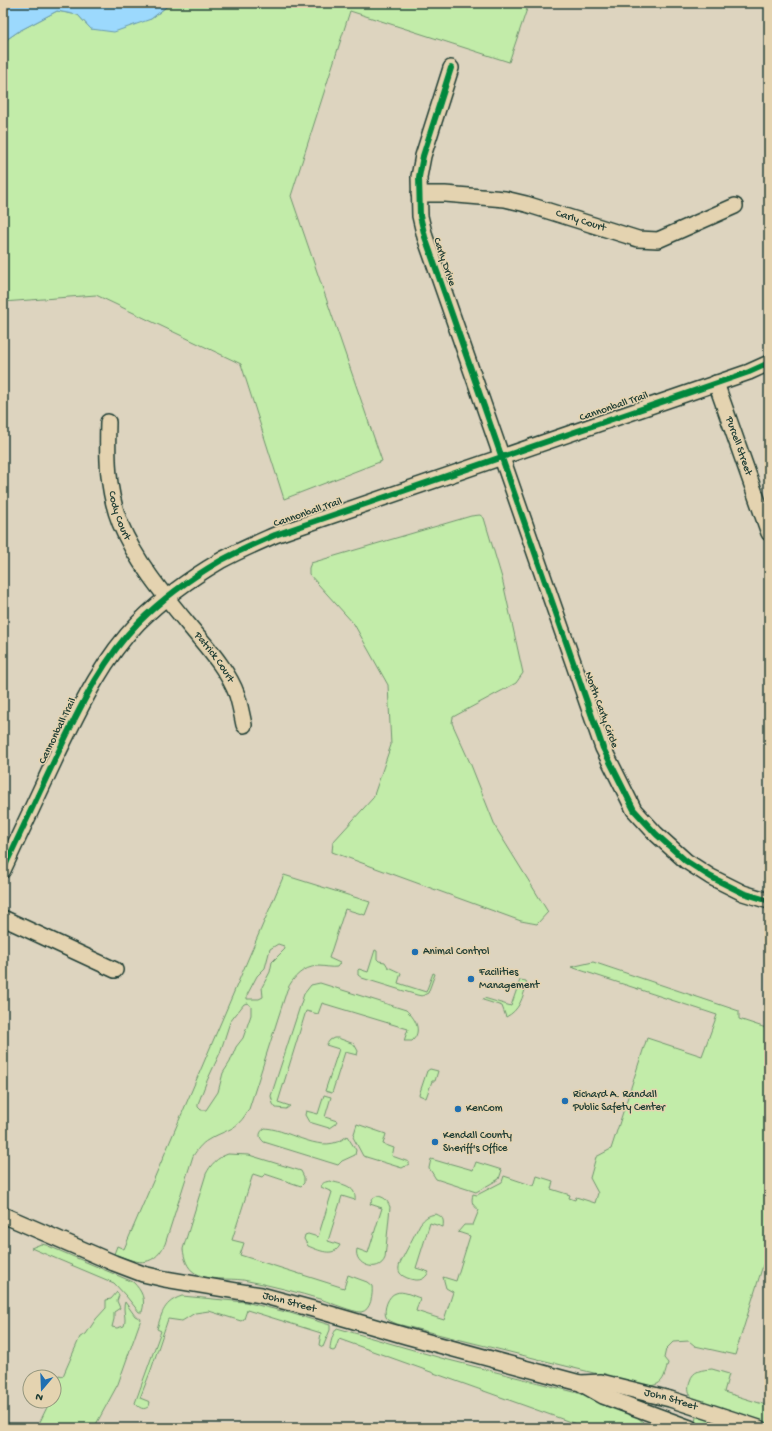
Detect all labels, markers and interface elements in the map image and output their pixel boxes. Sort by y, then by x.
street label: Carly Court [554,208,609,235]
street label: Carly Drive [430,236,458,288]
street label: Cannonball Trail [578,389,650,424]
street label: Purcell Street [722,414,755,479]
street label: Cody Court [105,490,134,544]
street label: Cannonball Trail [272,495,344,530]
street label: Patrick Court [191,629,237,686]
street label: North Carly Circle [582,670,620,750]
street label: Cannonball Trail [37,696,79,766]
place label: Animal Control [423,946,490,958]
marker: Animal Control [410,947,420,957]
place label: Facilities Management [478,967,541,992]
marker: Facilities Management [466,974,476,984]
place label: Richard A. Randall Public Safety Center [572,1089,666,1114]
marker: Richard A. Randall Public Safety Center [560,1096,570,1106]
place label: KenCom [466,1103,503,1115]
marker: KenCom [453,1104,463,1114]
place label: Kendall County Sheriff's Office [443,1130,513,1155]
marker: Kendall County Sheriff's Office [430,1137,440,1147]
street label: John Street [261,1290,319,1316]
north arrow [22,1369,62,1409]
street label: John Street [643,1387,700,1414]
text: N [34,1390,45,1403]

